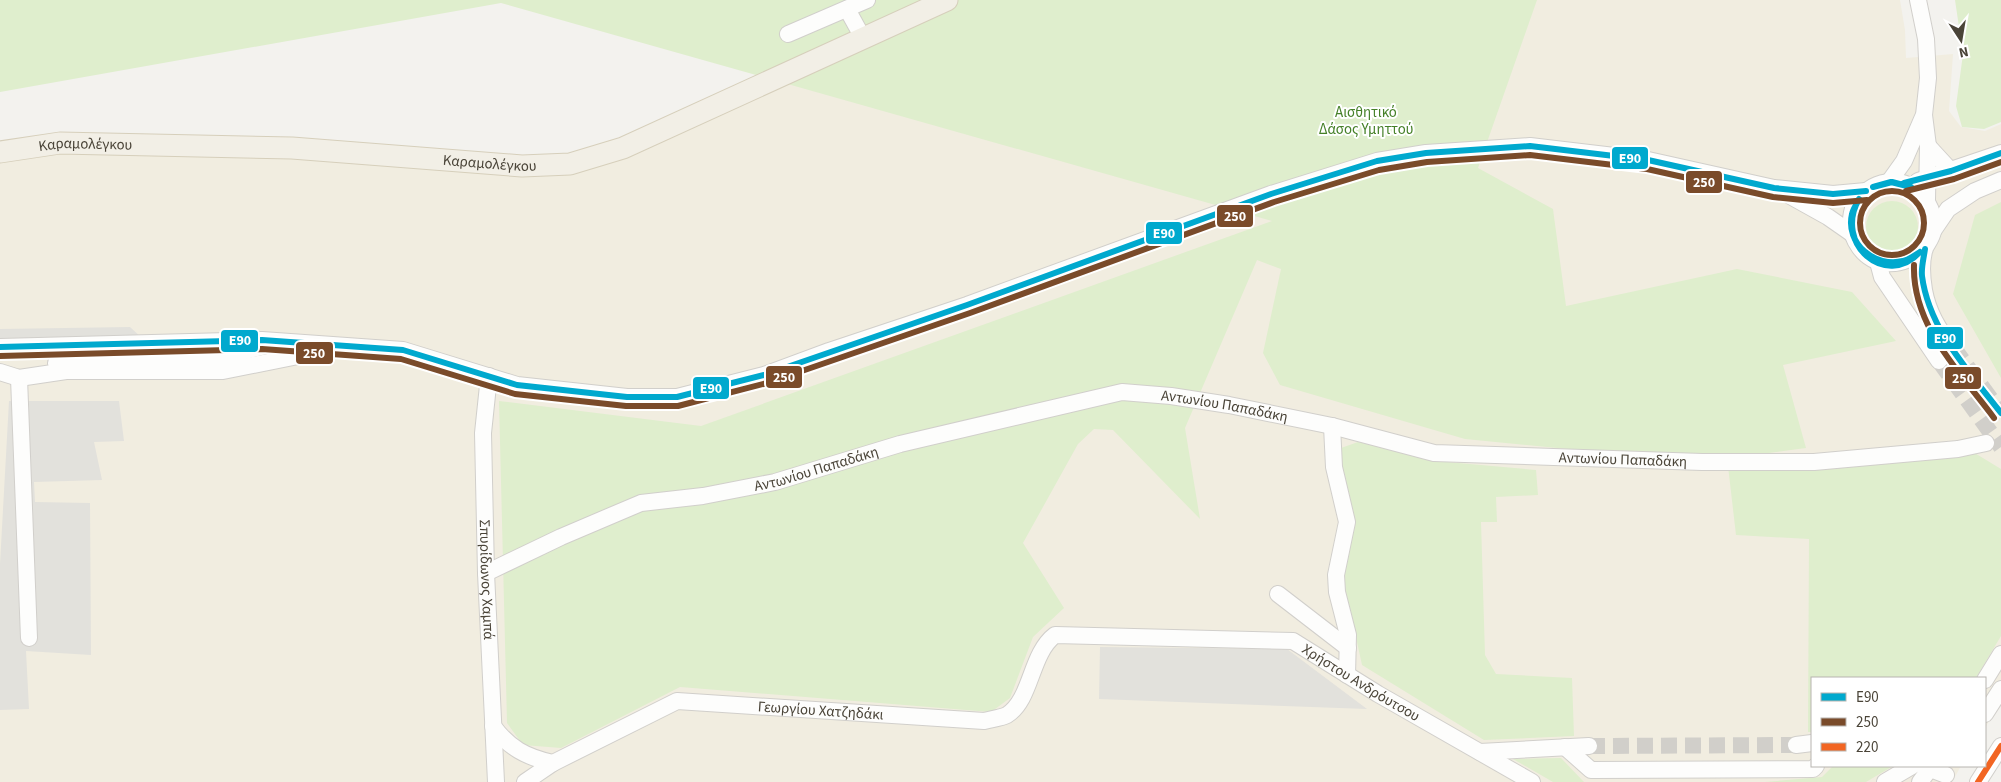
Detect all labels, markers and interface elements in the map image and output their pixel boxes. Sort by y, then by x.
north arrow [1936,15,1986,65]
text: N [1957,41,1970,62]
park label: Αισθητικό Δάσος Υμηττού [1319,102,1413,140]
street label: Καραμολέγκου [37,132,133,157]
line badge: Ε90 [1611,146,1649,170]
street label: Καραμολέγκου [442,149,537,177]
text: Ε90 [1619,149,1641,169]
line badge: 250 [1685,170,1723,194]
text: 250 [1693,173,1715,193]
line badge: 250 [1216,204,1254,228]
text: 250 [1224,207,1246,227]
line badge: Ε90 [1145,221,1183,245]
text: Ε90 [1153,224,1175,244]
line badge: Ε90 [1926,326,1964,350]
line badge: Ε90 [220,329,259,353]
text: Ε90 [1934,329,1956,349]
text: Ε90 [229,331,251,351]
line badge: 250 [295,341,334,365]
text: 250 [303,344,325,364]
line badge: 250 [765,365,803,389]
line badge: 250 [1944,366,1982,390]
text: 250 [773,368,795,388]
text: 250 [1952,369,1974,389]
line badge: Ε90 [692,376,730,400]
text: Ε90 [700,379,722,399]
street label: Αντωνίου Παπαδάκη [1160,385,1290,427]
street label: Αντωνίου Παπαδάκη [752,441,881,496]
street label: Αντωνίου Παπαδάκη [1558,447,1688,472]
street label: Σπυρίδωνος Χαμπά [474,519,500,641]
street label: Χρήστου Ανδρόυτσου [1298,639,1424,726]
legend [1811,677,1986,767]
text: Ε90 [1856,687,1879,708]
street label: Γεωργίου Χατζηδάκι [757,696,884,725]
text: 250 [1856,712,1878,733]
text: 220 [1856,737,1878,758]

